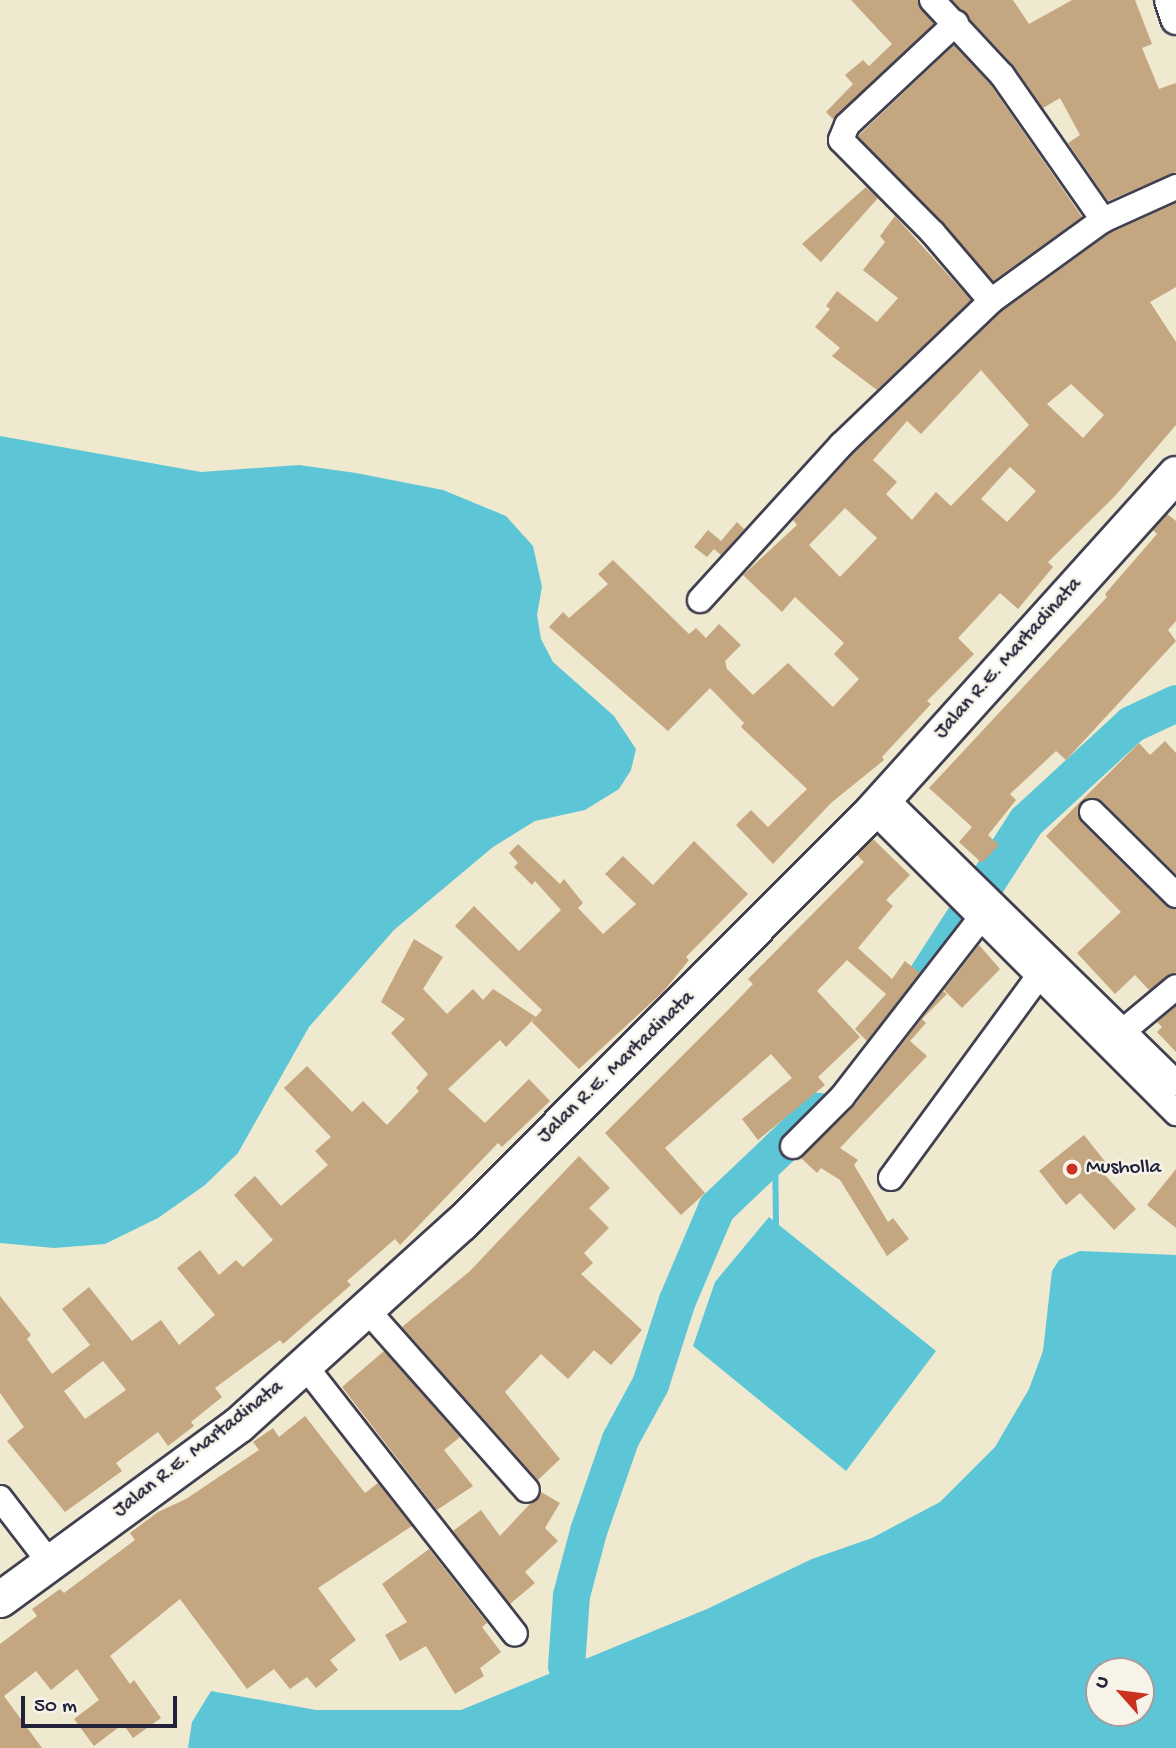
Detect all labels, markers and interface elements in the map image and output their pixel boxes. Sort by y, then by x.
street label: Jalan R.E. Martadinata [930,573,1088,745]
street label: Jalan R.E. Martadinata [533,986,701,1150]
place label: Musholla [1086,1156,1161,1182]
marker: Musholla [1064,1161,1080,1177]
street label: Jalan R.E. Martadinata [109,1376,289,1524]
north arrow [1085,1657,1155,1727]
text: U [1090,1673,1116,1693]
scale bar [24,1682,180,1726]
text: 50 m [34,1695,77,1720]

